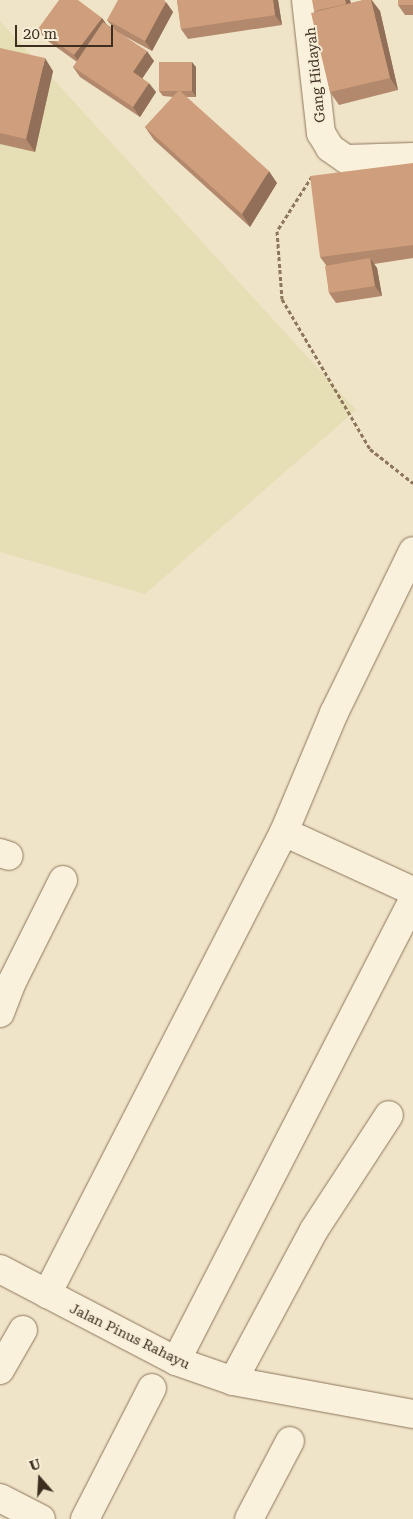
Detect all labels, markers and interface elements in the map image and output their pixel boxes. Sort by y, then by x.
scale bar [18,15,115,47]
text: 20 m [23,25,57,43]
street label: Gang Hidayah [302,26,328,124]
street label: Jalan Pinus Rahayu [67,1300,193,1372]
north arrow [15,1454,65,1504]
text: U [27,1455,43,1474]

